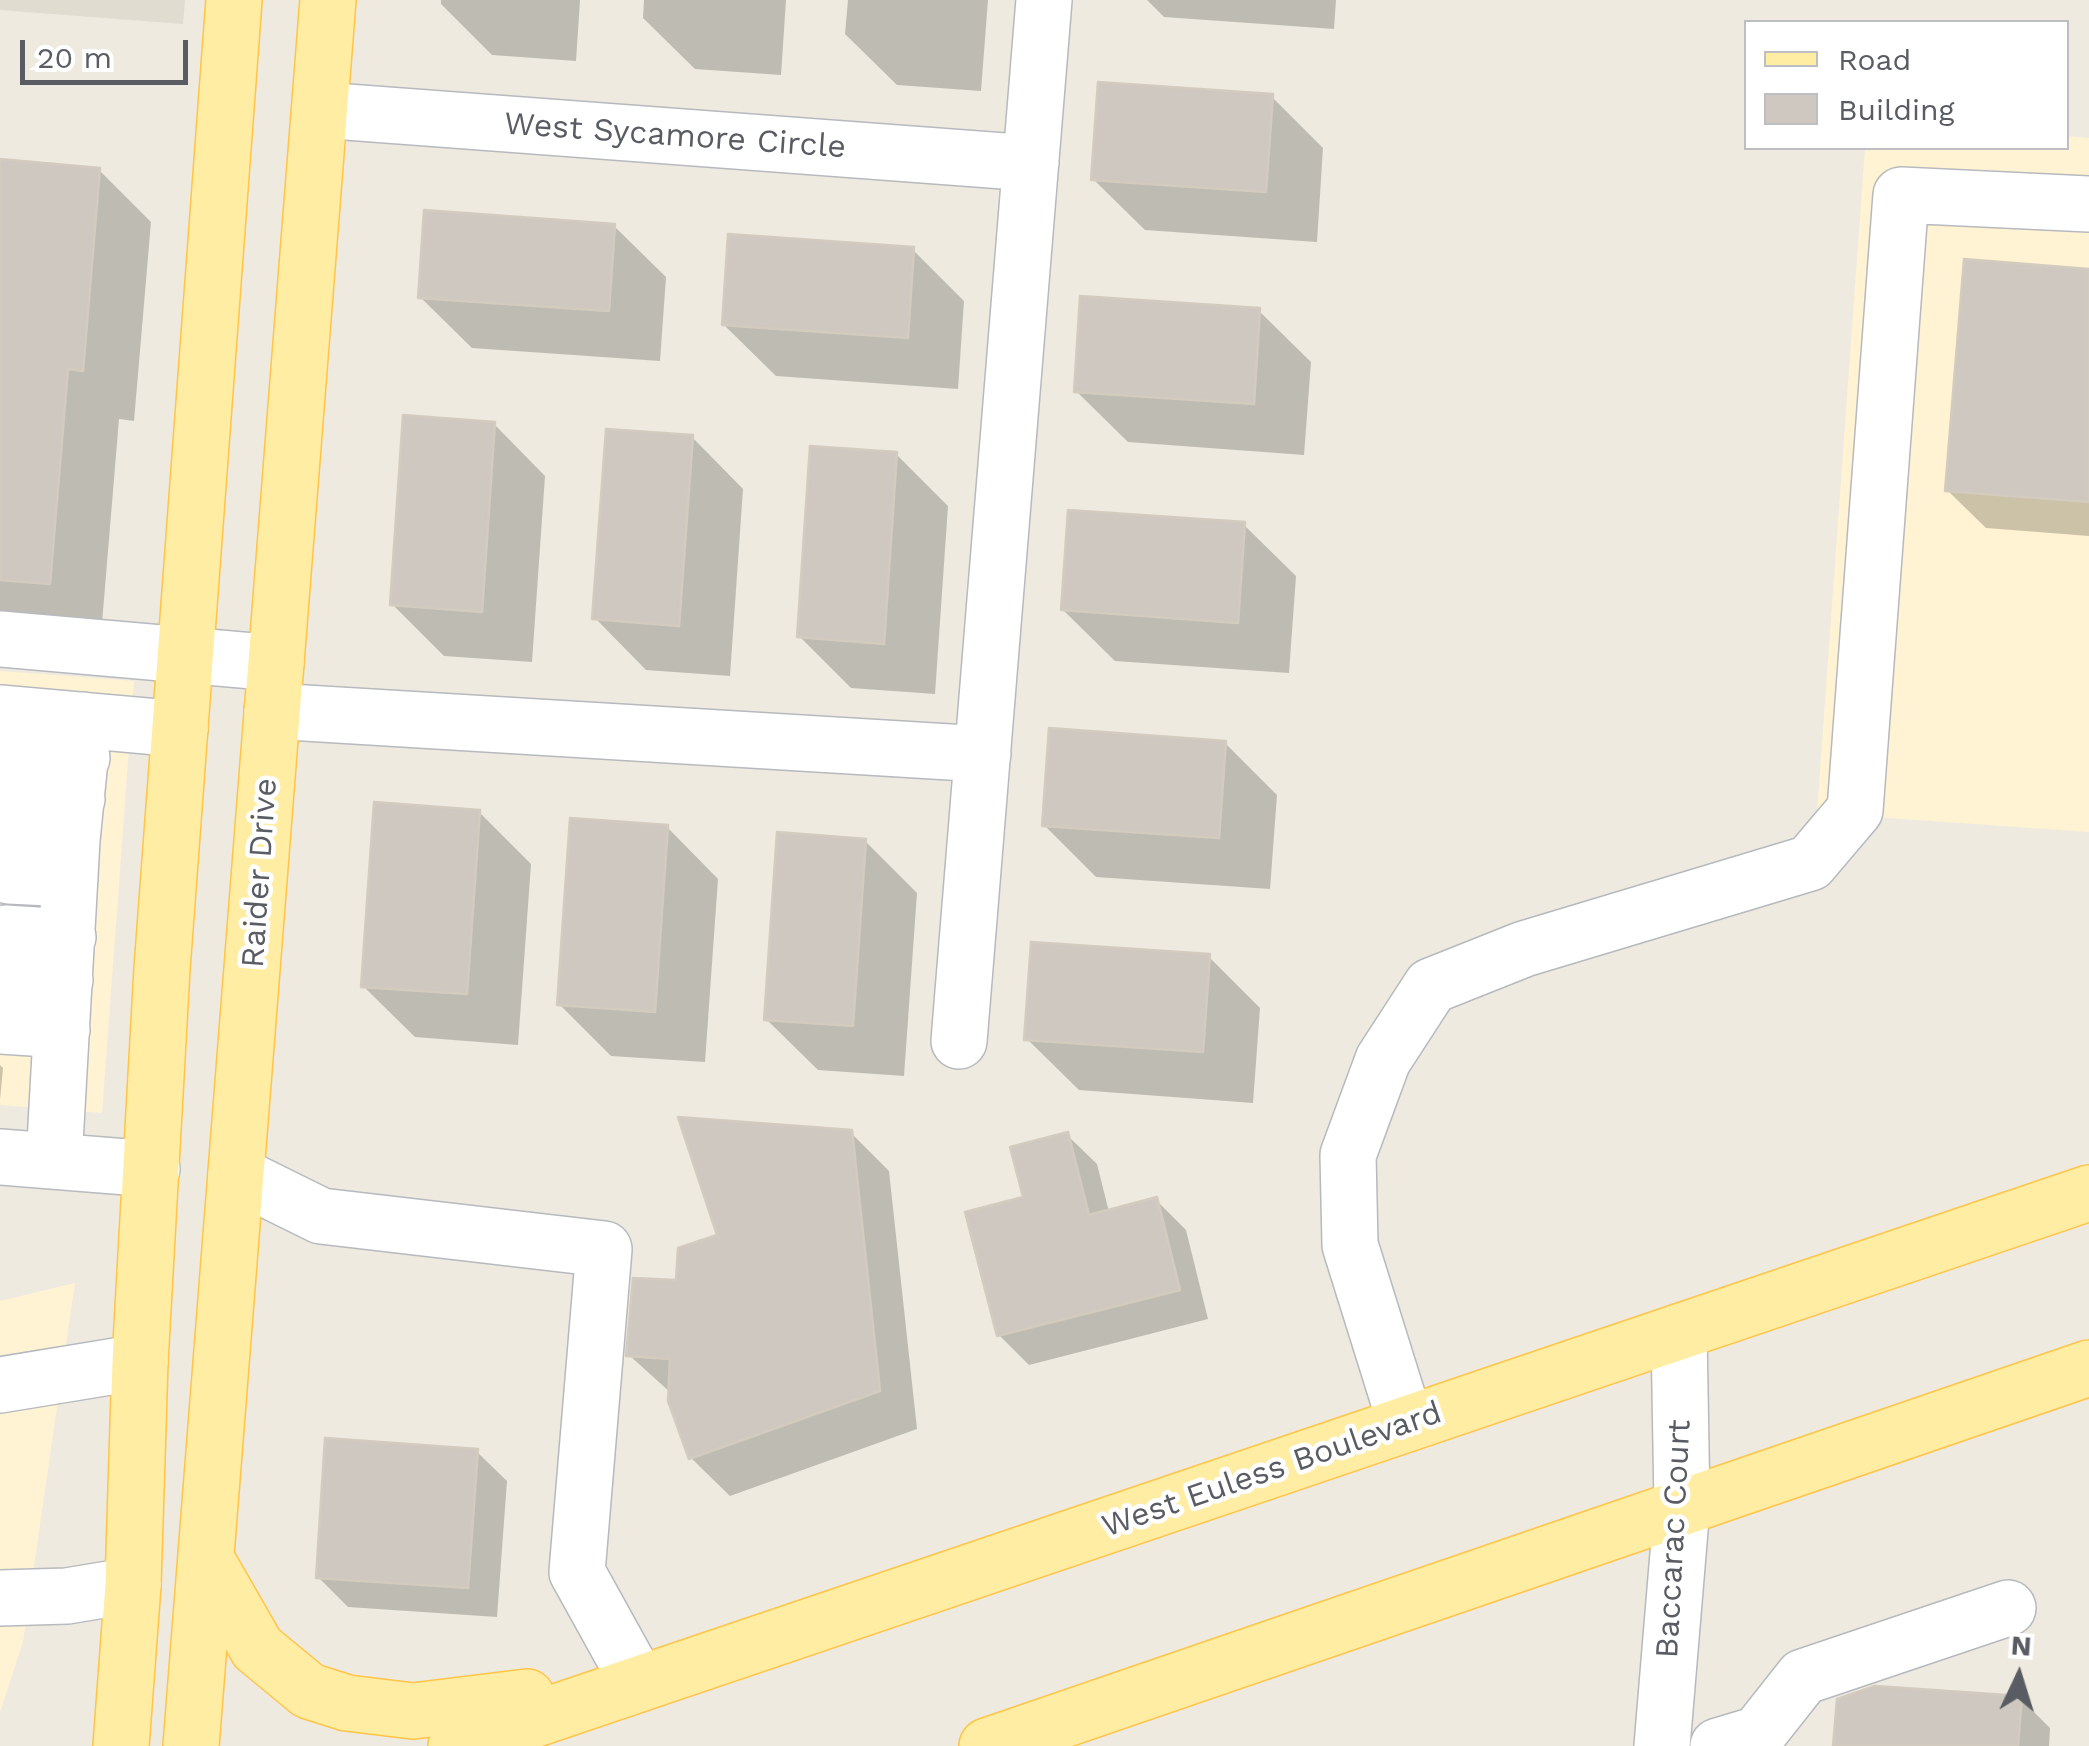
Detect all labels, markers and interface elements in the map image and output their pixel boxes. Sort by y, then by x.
scale bar [25,20,192,82]
legend [1744,20,2069,150]
text: 20 m [37,40,112,75]
text: Road [1838,42,1911,77]
text: Building [1838,92,1955,127]
street label: West Sycamore Circle [503,105,847,167]
street label: Raider Drive [234,777,286,969]
street label: West Euless Boulevard [1097,1394,1447,1546]
street label: Baccarac Court [1649,1419,1699,1659]
north arrow [1969,1626,2069,1726]
text: N [2010,1628,2033,1663]

